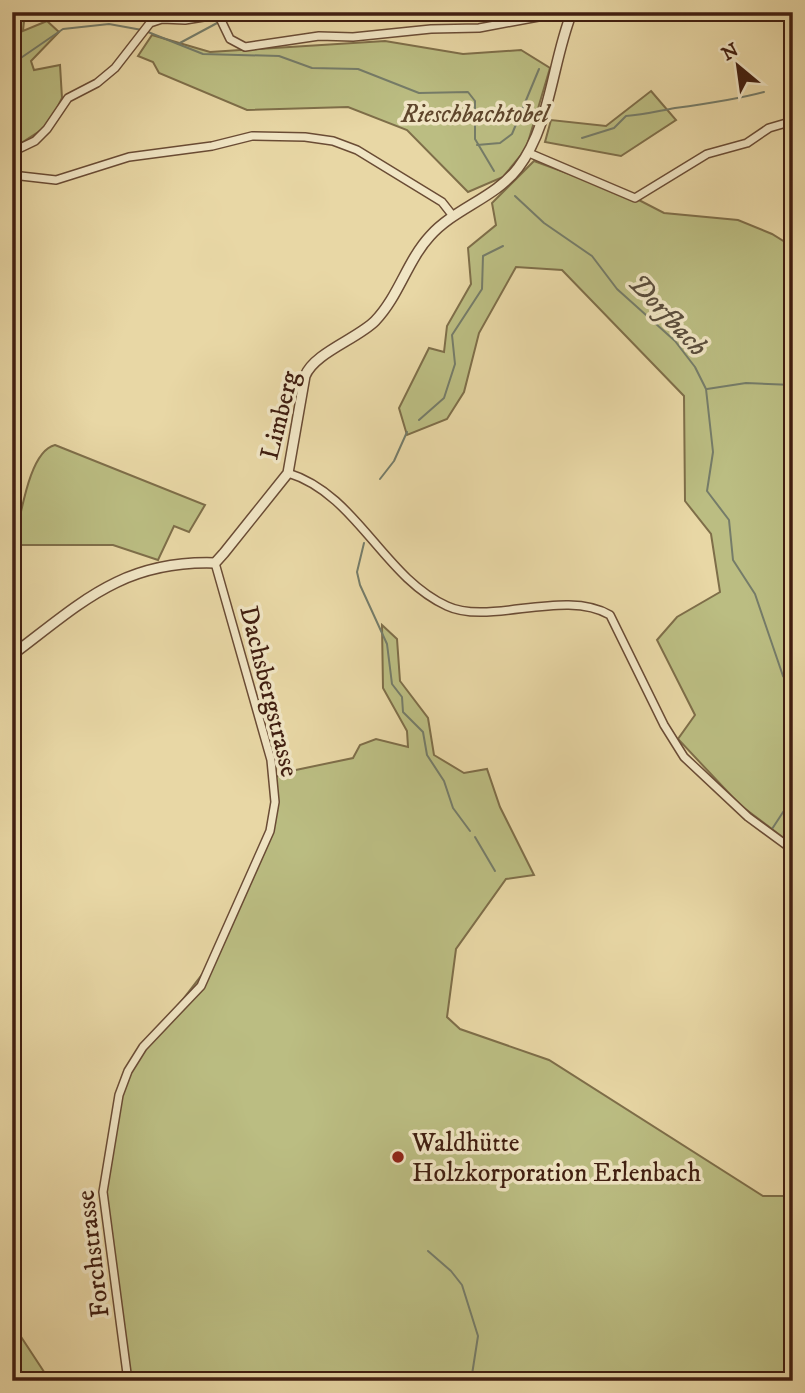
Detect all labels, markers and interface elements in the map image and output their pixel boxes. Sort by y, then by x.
north arrow [704,32,774,102]
text: N [718,38,743,66]
park label: Rieschbachtobel [400,98,552,131]
water label: Dorfbach [621,266,715,364]
street label: Limberg [254,367,307,463]
street label: Dachsbergstrasse [231,602,306,780]
place label: Waldhütte Holzkorporation Erlenbach [411,1127,702,1190]
marker: Waldhütte Holzkorporation Erlenbach [390,1149,406,1165]
street label: Forchstrasse [69,1188,118,1319]

